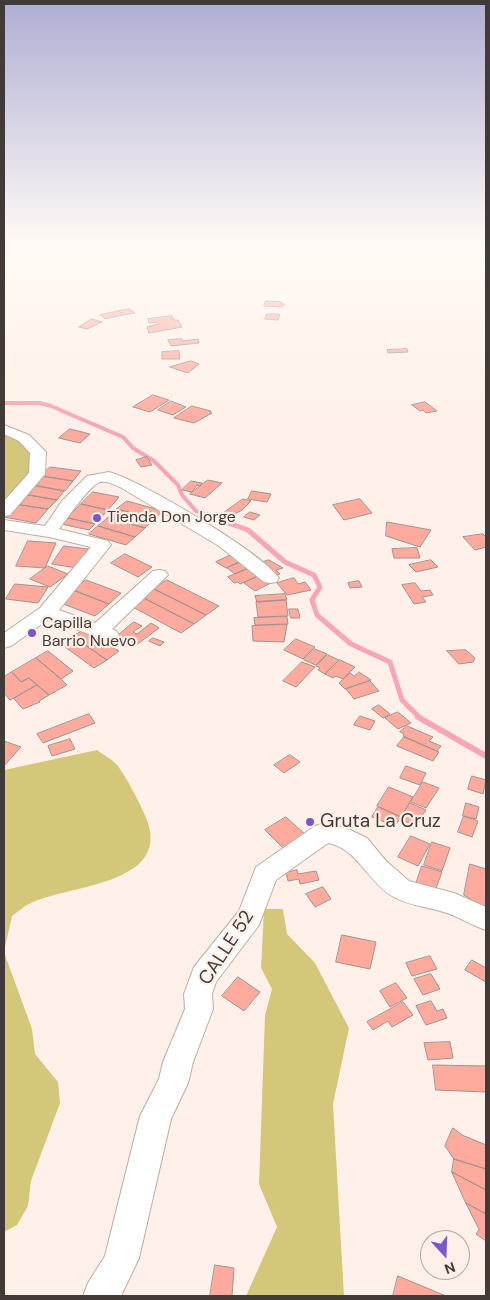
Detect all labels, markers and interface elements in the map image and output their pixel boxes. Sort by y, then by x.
place label: Tienda Don Jorge [107,508,236,528]
marker: Tienda Don Jorge [91,512,103,524]
place label: Capilla Barrio Nuevo [42,614,136,652]
marker: Capilla Barrio Nuevo [26,627,38,639]
place label: Gruta La Cruz [320,811,441,833]
marker: Gruta La Cruz [304,816,316,828]
street label: CALLE 52 [195,907,259,989]
north arrow [420,1230,470,1280]
text: N [442,1258,458,1278]

